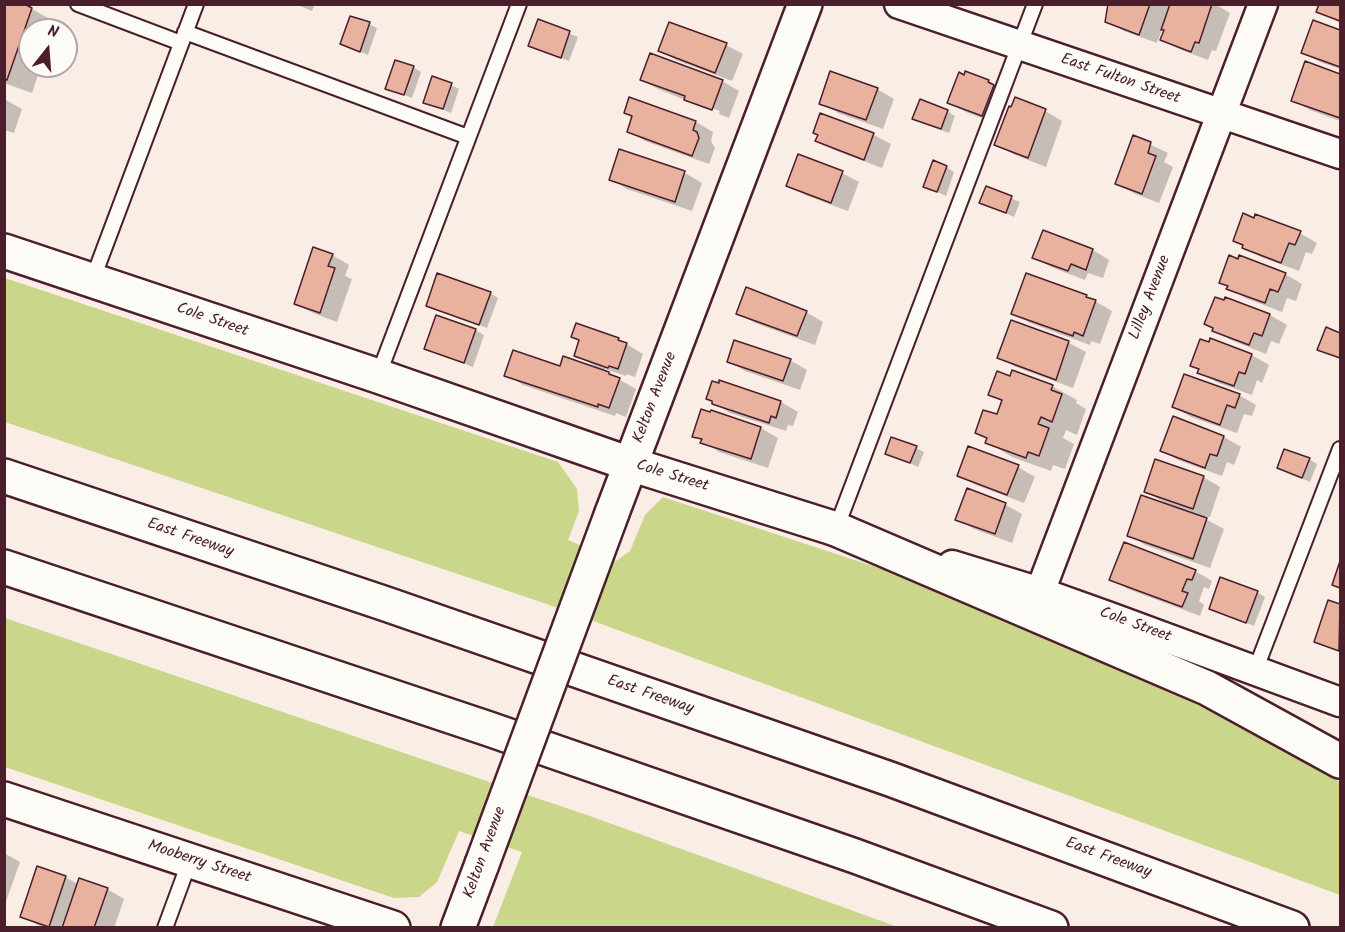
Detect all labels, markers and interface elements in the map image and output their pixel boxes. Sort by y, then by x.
north arrow [18,18,78,78]
text: N [44,19,61,46]
street label: East Fulton Street [1058,51,1182,109]
street label: Lilley Avenue [1126,253,1176,343]
street label: Cole Street [173,300,251,342]
street label: Kelton Avenue [630,350,682,446]
street label: Cole Street [633,457,711,497]
street label: East Freeway [144,515,236,563]
street label: Cole Street [1097,604,1173,648]
street label: East Freeway [604,672,696,720]
street label: Kelton Avenue [461,805,511,901]
street label: East Freeway [1062,835,1154,883]
street label: Mooberry Street [145,837,253,889]

